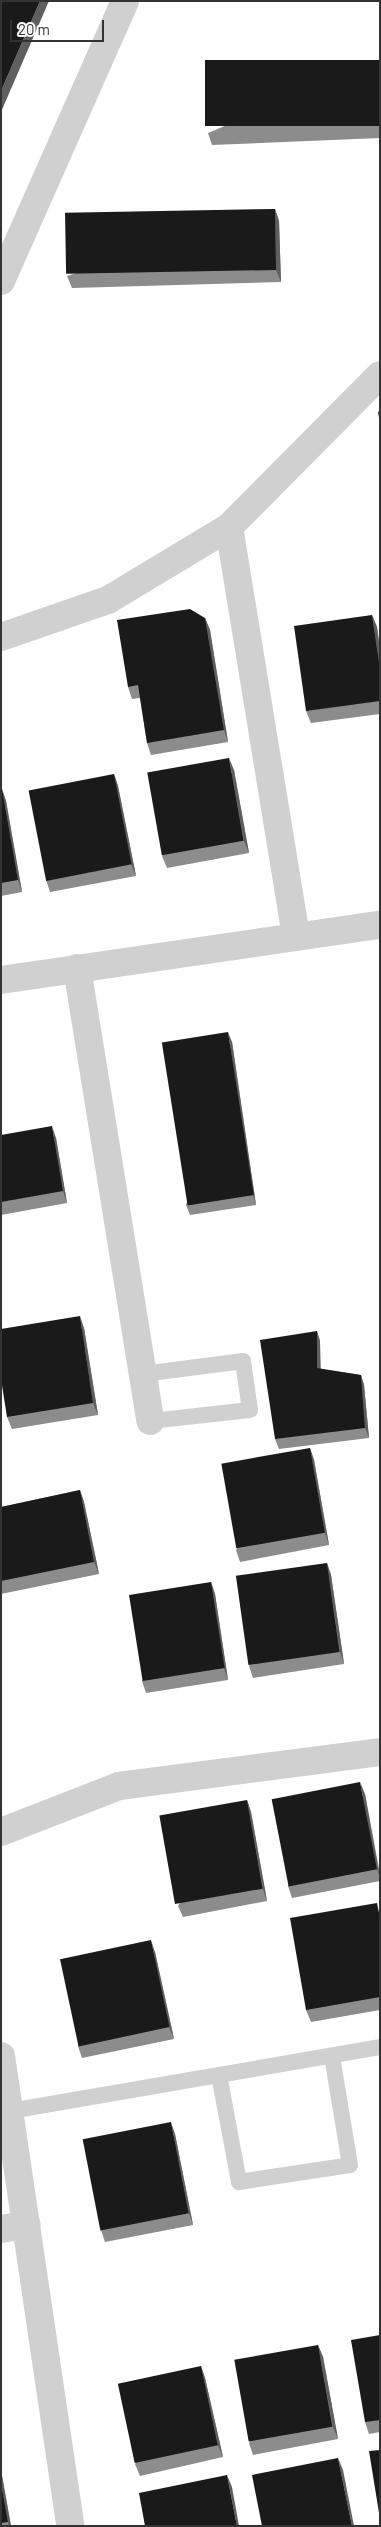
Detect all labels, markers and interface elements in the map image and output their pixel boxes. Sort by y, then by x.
scale bar [12,10,106,42]
text: 20 m [18,20,50,38]

